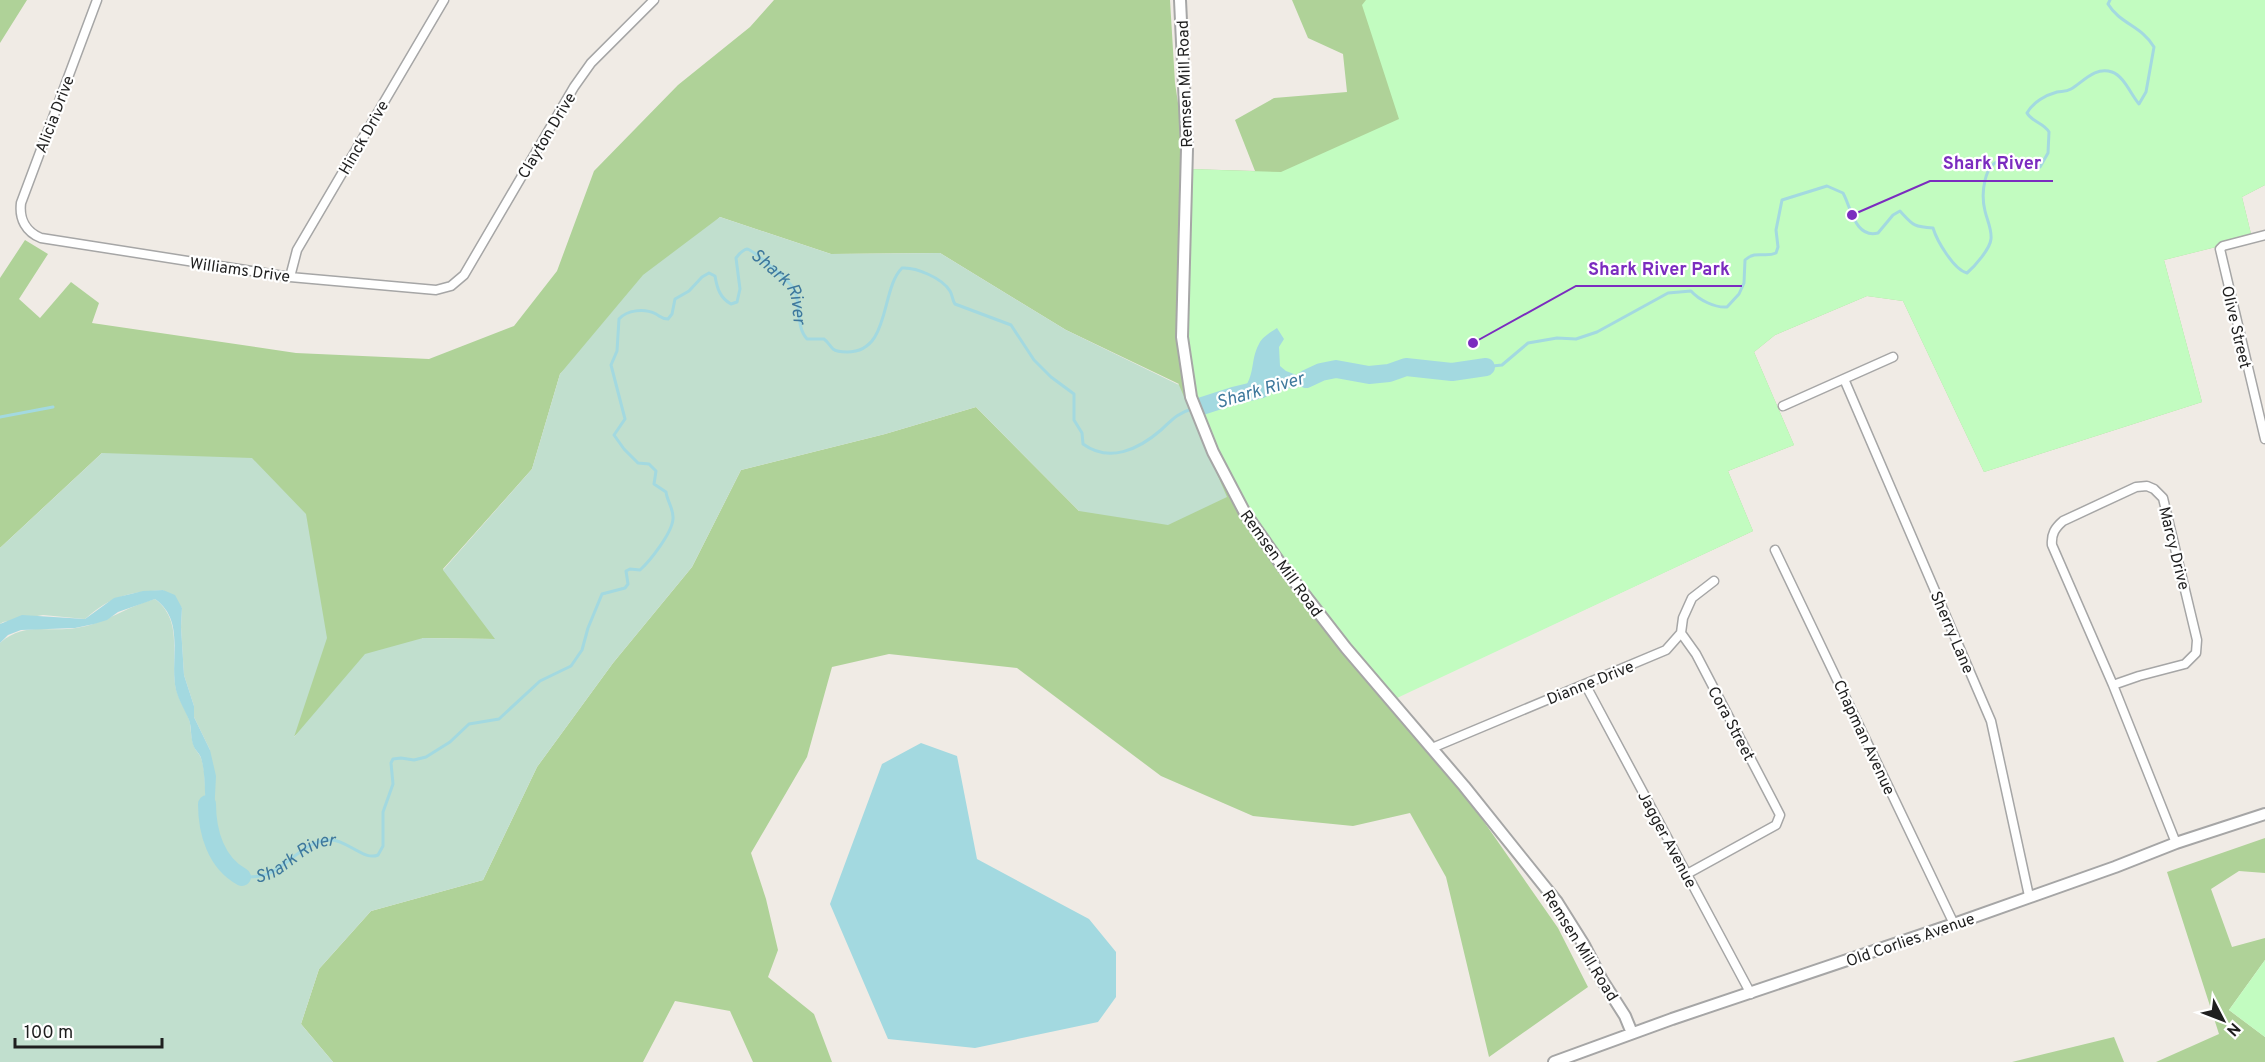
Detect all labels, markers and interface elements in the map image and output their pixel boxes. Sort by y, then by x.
street label: Remsen Mill Road [1174,20,1198,148]
street label: Alicia Drive [32,73,80,156]
street label: Clayton Drive [514,89,581,183]
street label: Hinck Drive [335,97,394,179]
callout: Shark River [1930,145,2053,181]
text: Shark River [1943,153,2042,176]
water label: Shark River [745,244,810,328]
callout: Shark River Park [1576,250,1742,286]
street label: Williams Drive [188,254,291,288]
text: Shark River Park [1588,259,1730,282]
street label: Olive Street [2216,284,2254,371]
water label: Shark River [1214,367,1309,415]
street label: Marcy Drive [2153,505,2193,592]
street label: Remsen Mill Road [1235,507,1326,622]
street label: Sherry Lane [1925,588,1978,677]
street label: Dianne Drive [1544,657,1637,710]
street label: Chapman Avenue [1828,677,1899,799]
street label: Cora Street [1702,683,1758,765]
street label: Jagger Avenue [1632,788,1700,892]
water label: Shark River [253,830,338,890]
street label: Remsen Mill Road [1537,887,1622,1005]
street label: Old Corlies Avenue [1844,909,1978,972]
north arrow [2193,990,2253,1050]
scale bar [15,1011,162,1049]
text: N [2221,1018,2244,1040]
text: 100 m [24,1022,73,1045]

